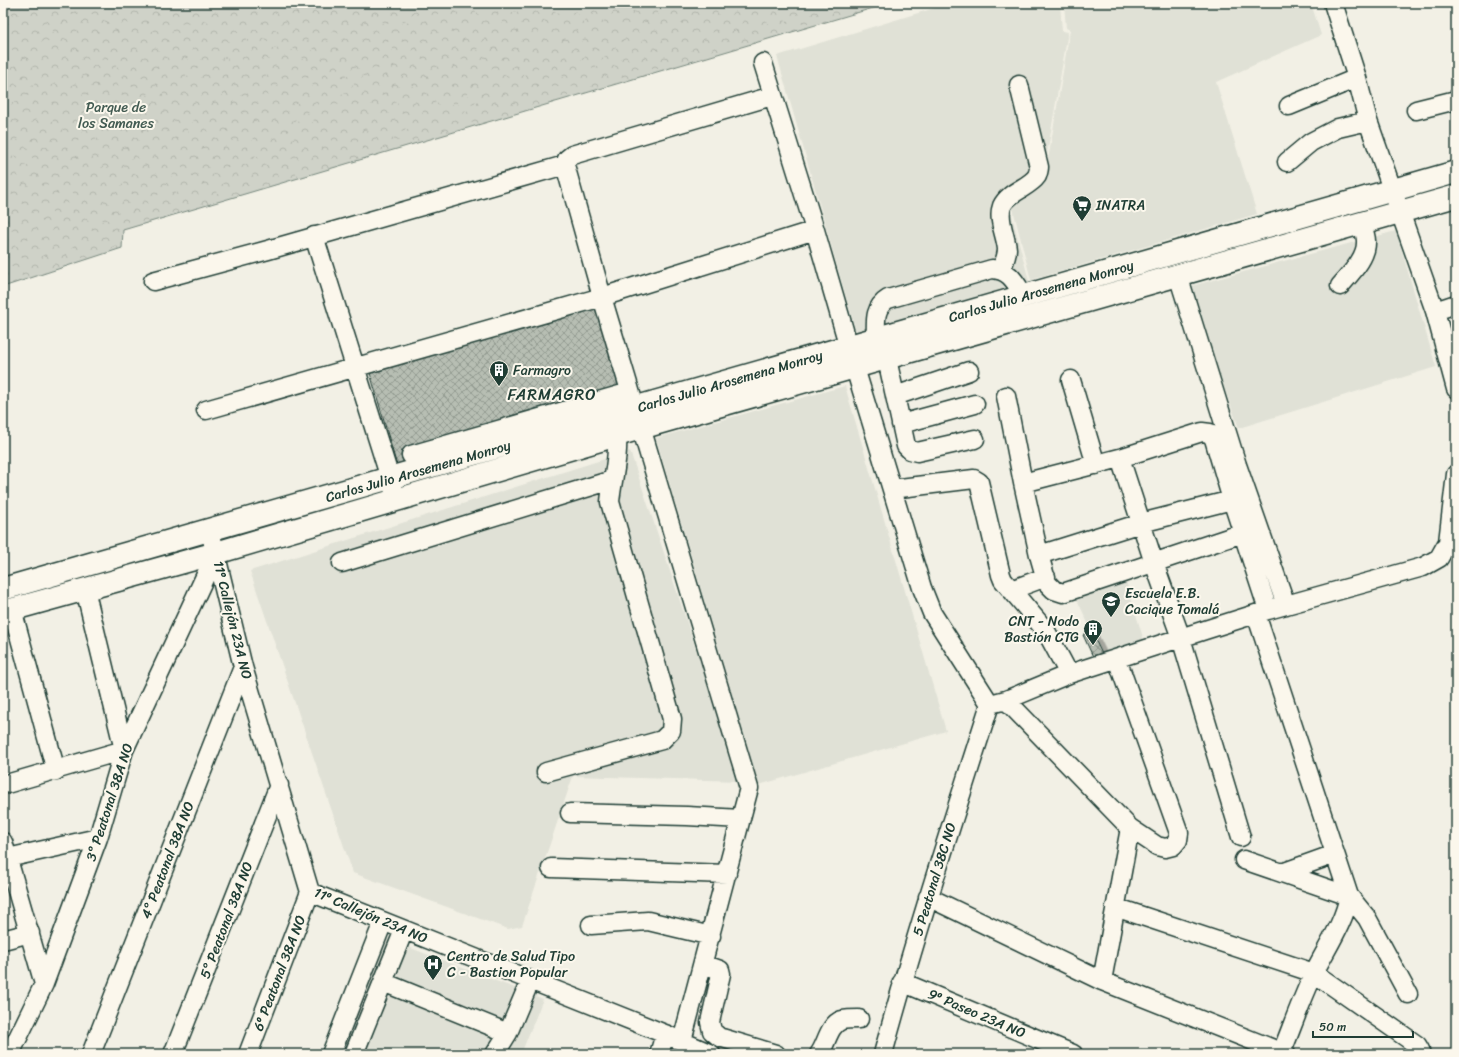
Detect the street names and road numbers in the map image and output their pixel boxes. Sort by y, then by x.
street label: Carlos Julio Arosemena Monroy [945,253,1138,330]
street label: Carlos Julio Arosemena Monroy [634,343,827,420]
street label: Carlos Julio Arosemena Monroy [322,433,515,510]
street label: 11º Callejón 23A NO [206,558,259,682]
street label: 3° Peatonal 38A NO [79,740,140,865]
street label: 4° Peatonal 38A NO [134,798,201,923]
street label: 5 Peatonal 38C NO [905,819,964,939]
street label: 5° Peatonal 38A NO [193,858,260,982]
street label: 11º Callejón 23A NO [310,880,432,951]
street label: 6º Peatonal 38A NO [246,912,313,1035]
street label: 9º Paseo 23A NO [924,982,1030,1045]

